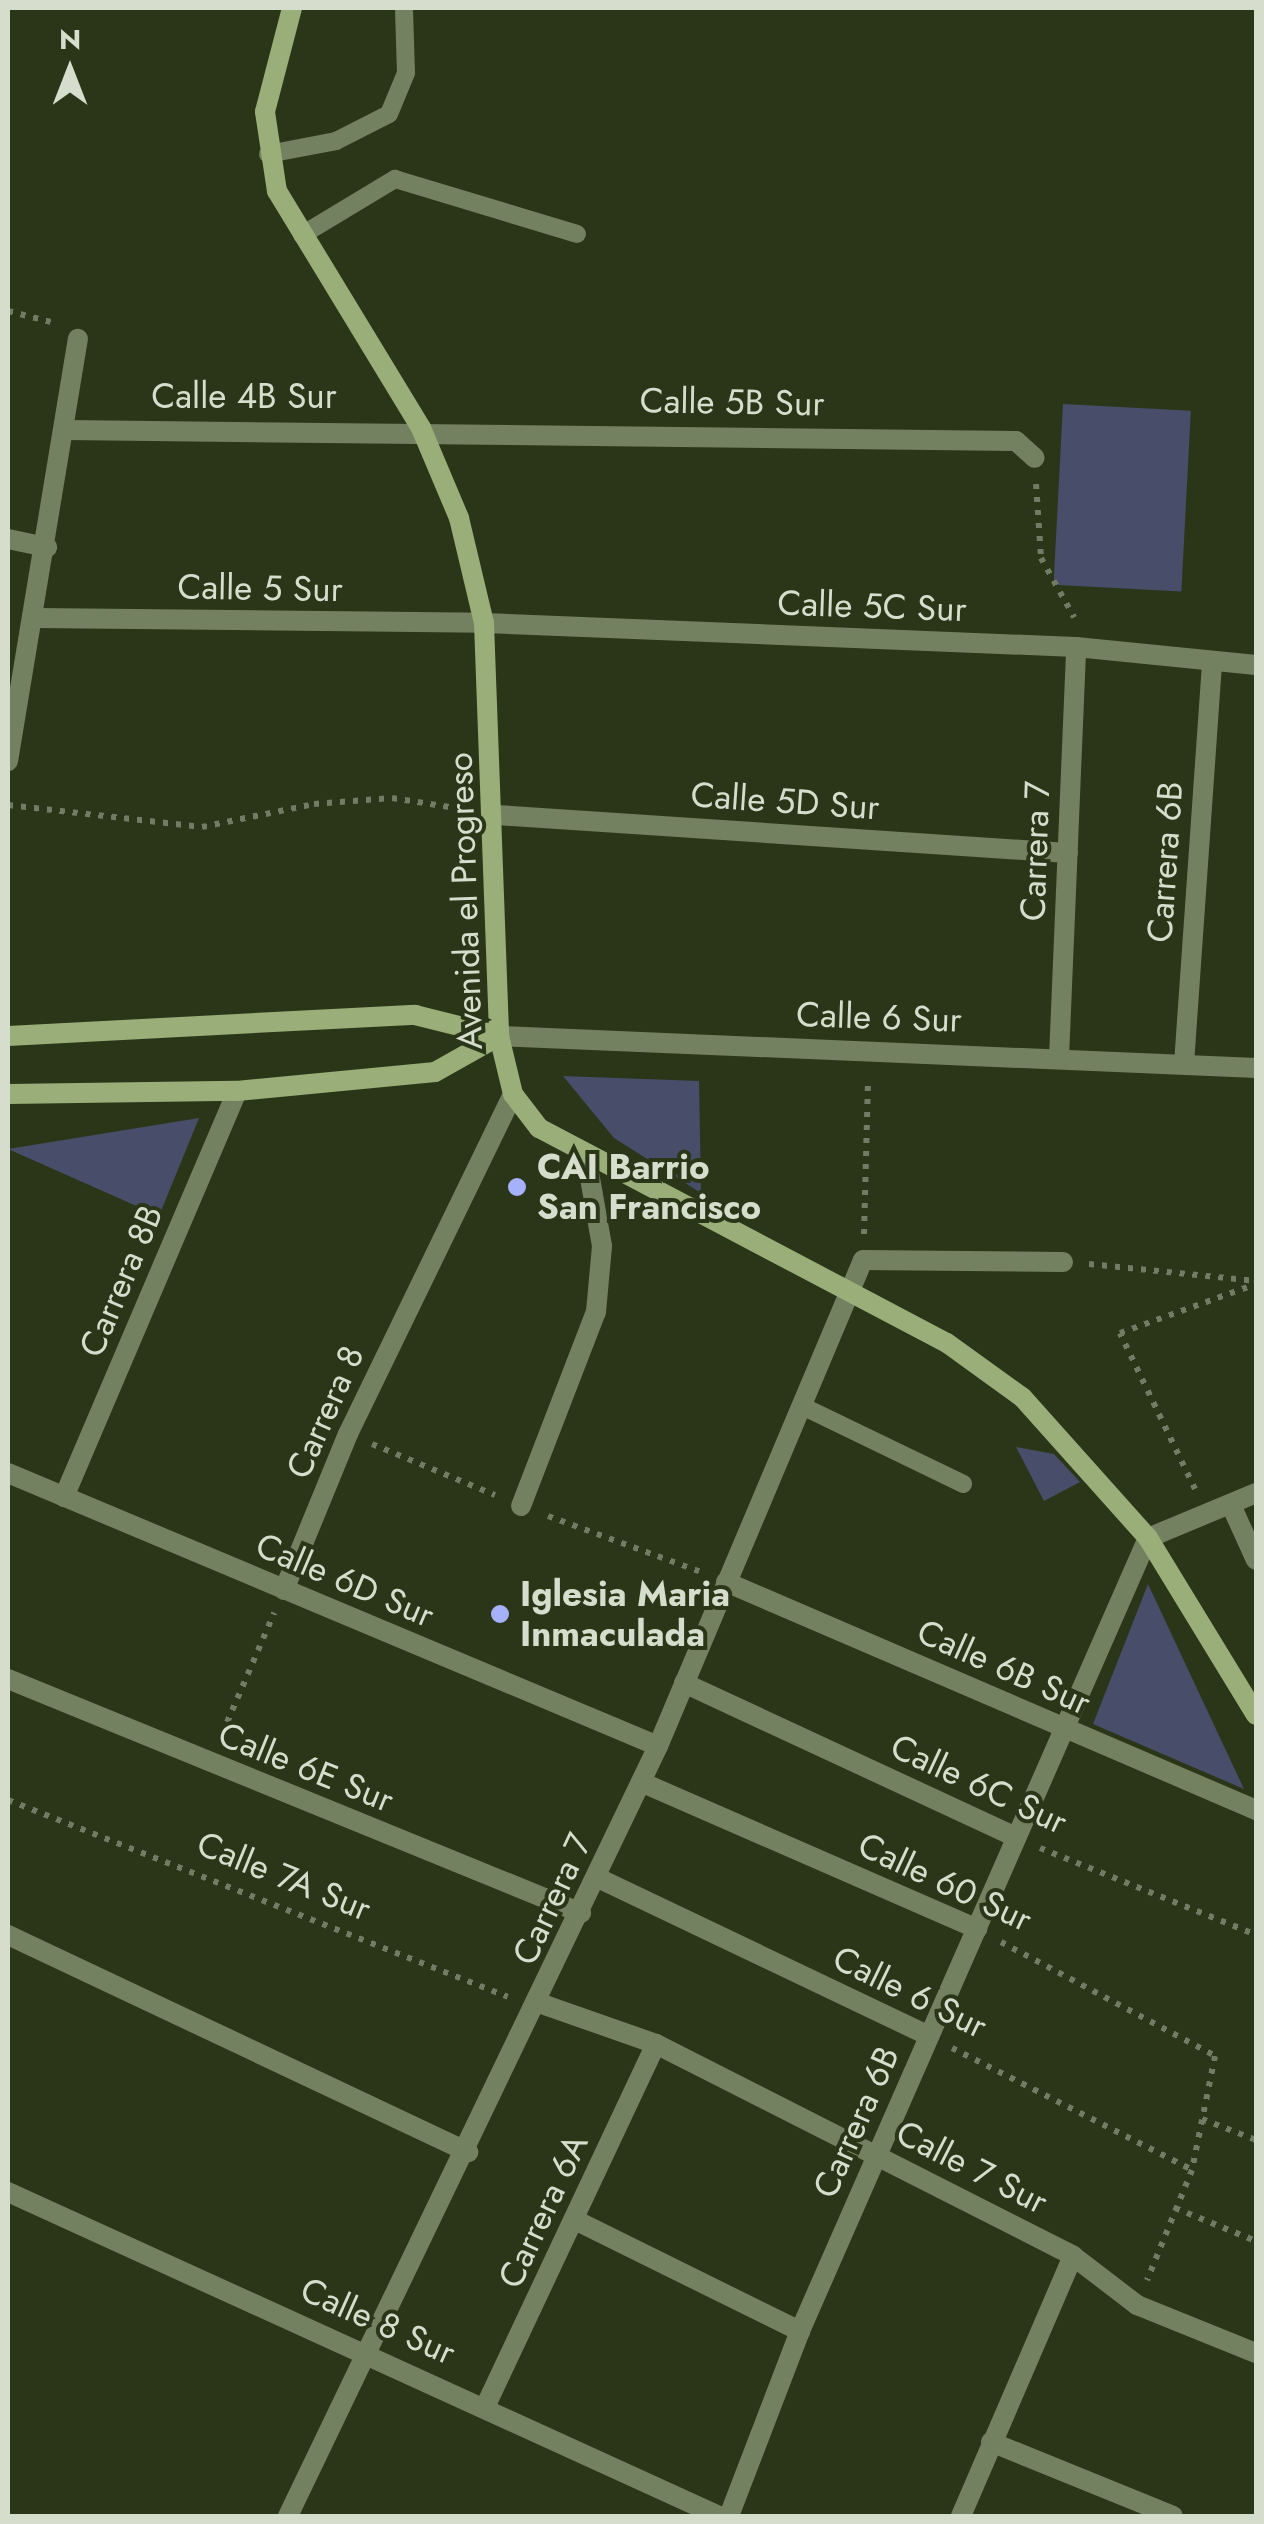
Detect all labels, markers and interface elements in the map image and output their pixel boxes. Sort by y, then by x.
text: N [59,19,81,60]
north arrow [20,20,120,120]
street label: Calle 4B Sur [151,375,337,417]
street label: Calle 5B Sur [639,379,825,425]
street label: Calle 5 Sur [177,566,343,610]
street label: Calle 5C Sur [777,582,967,630]
street label: Avenida el Progreso [439,752,491,1050]
street label: Calle 5D Sur [689,773,881,829]
street label: Carrera 7 [1012,780,1058,922]
street label: Carrera 6B [1138,780,1192,944]
street label: Calle 6 Sur [795,993,963,1041]
place label: CAI Barrio San Francisco [537,1146,761,1228]
marker: CAI Barrio San Francisco [506,1176,528,1198]
street label: Carrera 8B [70,1199,172,1363]
street label: Carrera 8 [277,1339,373,1485]
street label: Calle 6D Sur [250,1524,440,1636]
place label: Iglesia Maria Inmaculada [520,1573,730,1655]
marker: Iglesia Maria Inmaculada [489,1603,511,1625]
street label: Calle 6B Sur [911,1610,1097,1724]
street label: Calle 6E Sur [212,1713,400,1821]
street label: Calle 6C Sur [884,1725,1074,1843]
street label: Calle 7A Sur [191,1822,377,1930]
street label: Calle 60 Sur [852,1824,1038,1940]
street label: Carrera 7 [503,1827,601,1971]
street label: Calle 6 Sur [826,1937,994,2047]
street label: Carrera 6B [804,2040,908,2204]
street label: Calle 7 Sur [889,2111,1055,2223]
street label: Carrera 6A [489,2127,597,2295]
street label: Calle 8 Sur [294,2268,462,2374]

